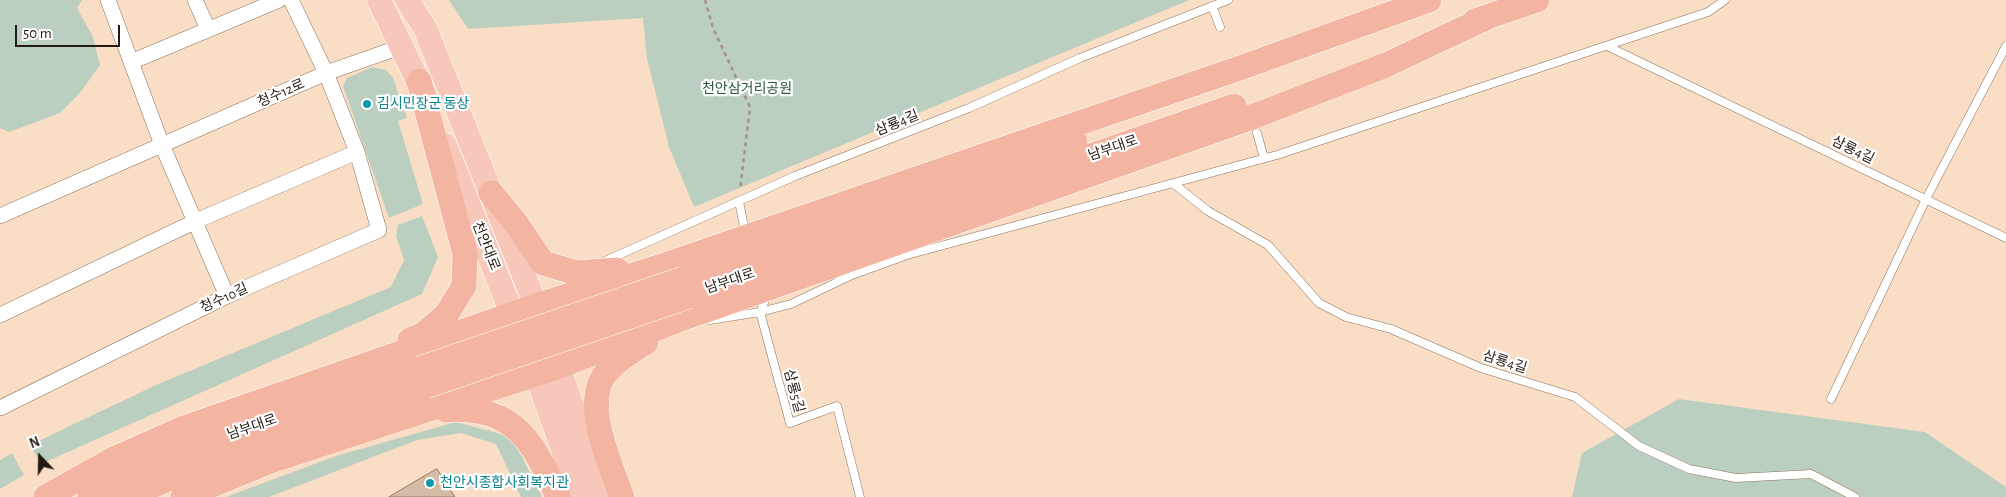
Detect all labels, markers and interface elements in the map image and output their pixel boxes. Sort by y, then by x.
scale bar [18,15,122,47]
text: 50 m [23,26,52,41]
street label: 청수12로 [255,75,307,111]
park label: 천안삼거리공원 [702,81,792,97]
place label: 김시민장군 동상 [377,96,469,112]
marker: 김시민장군 동상 [361,98,373,110]
street label: 삼룡4길 [873,107,921,139]
street label: 남부대로 [1086,132,1140,164]
street label: 삼룡4길 [1829,133,1877,167]
street label: 천안대로 [469,219,503,273]
street label: 남부대로 [703,265,757,297]
street label: 청수10길 [197,280,251,316]
street label: 삼룡4길 [1481,347,1529,377]
street label: 삼룡5길 [780,367,808,415]
street label: 남부대로 [225,411,279,443]
north arrow [15,432,65,482]
text: N [28,435,42,451]
place label: 천안시종합사회복지관 [440,475,569,491]
marker: 천안시종합사회복지관 [424,477,436,489]

